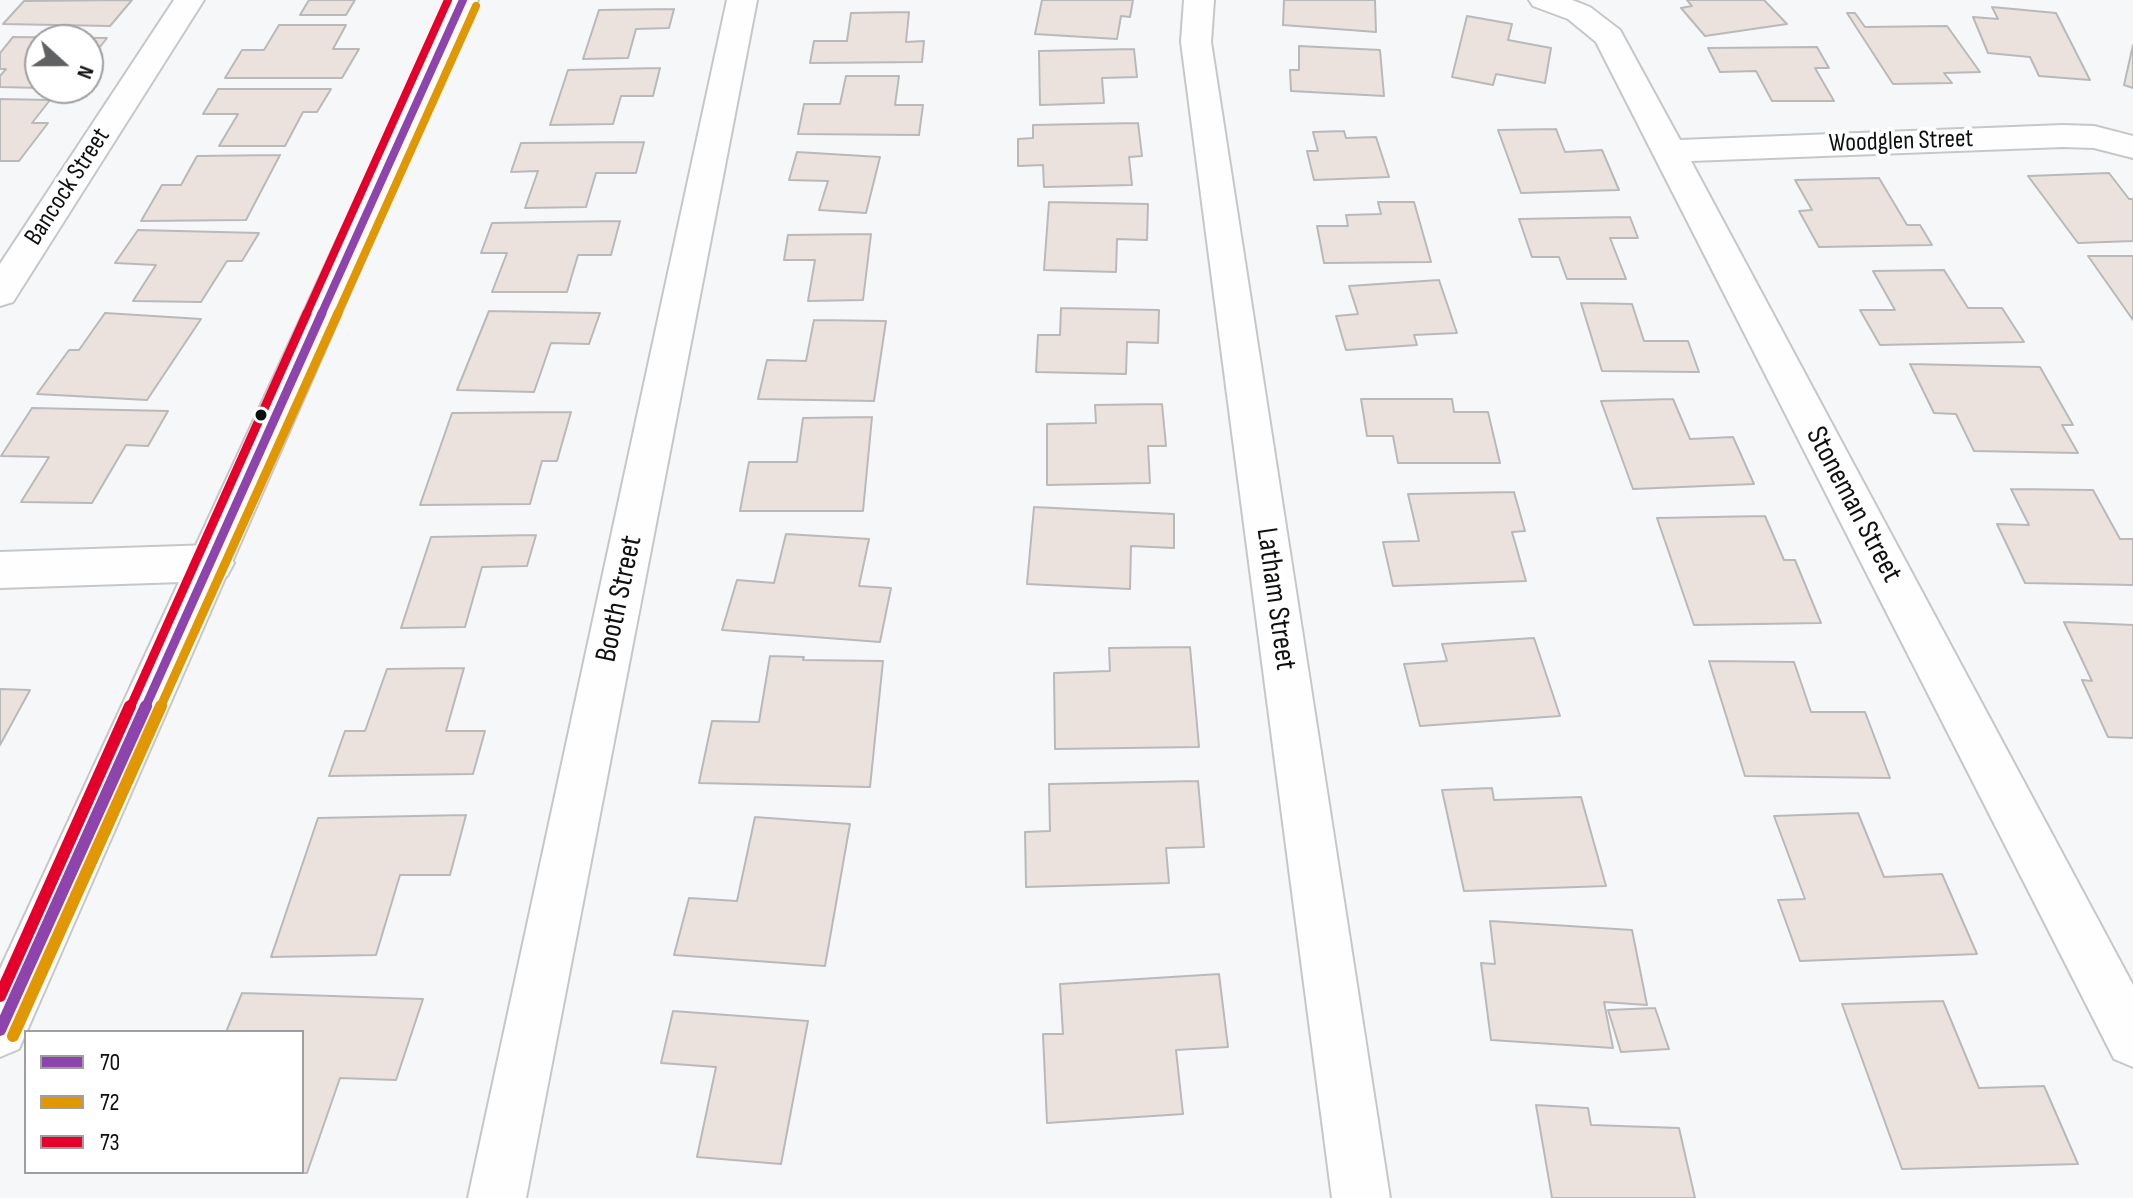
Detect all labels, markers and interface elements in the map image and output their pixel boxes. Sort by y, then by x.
north arrow [24,24,104,104]
text: N [70,62,100,82]
street label: Bancock Street [19,123,117,251]
street label: Woodglen Street [1828,124,1974,160]
unlabelled marker [253,407,269,423]
street label: Stoneman Street [1797,421,1909,589]
street label: Latham Street [1247,525,1303,673]
street label: Booth Street [589,533,651,665]
legend [24,1030,304,1174]
text: 70 [100,1048,120,1077]
text: 72 [100,1088,119,1117]
text: 73 [100,1128,120,1157]

